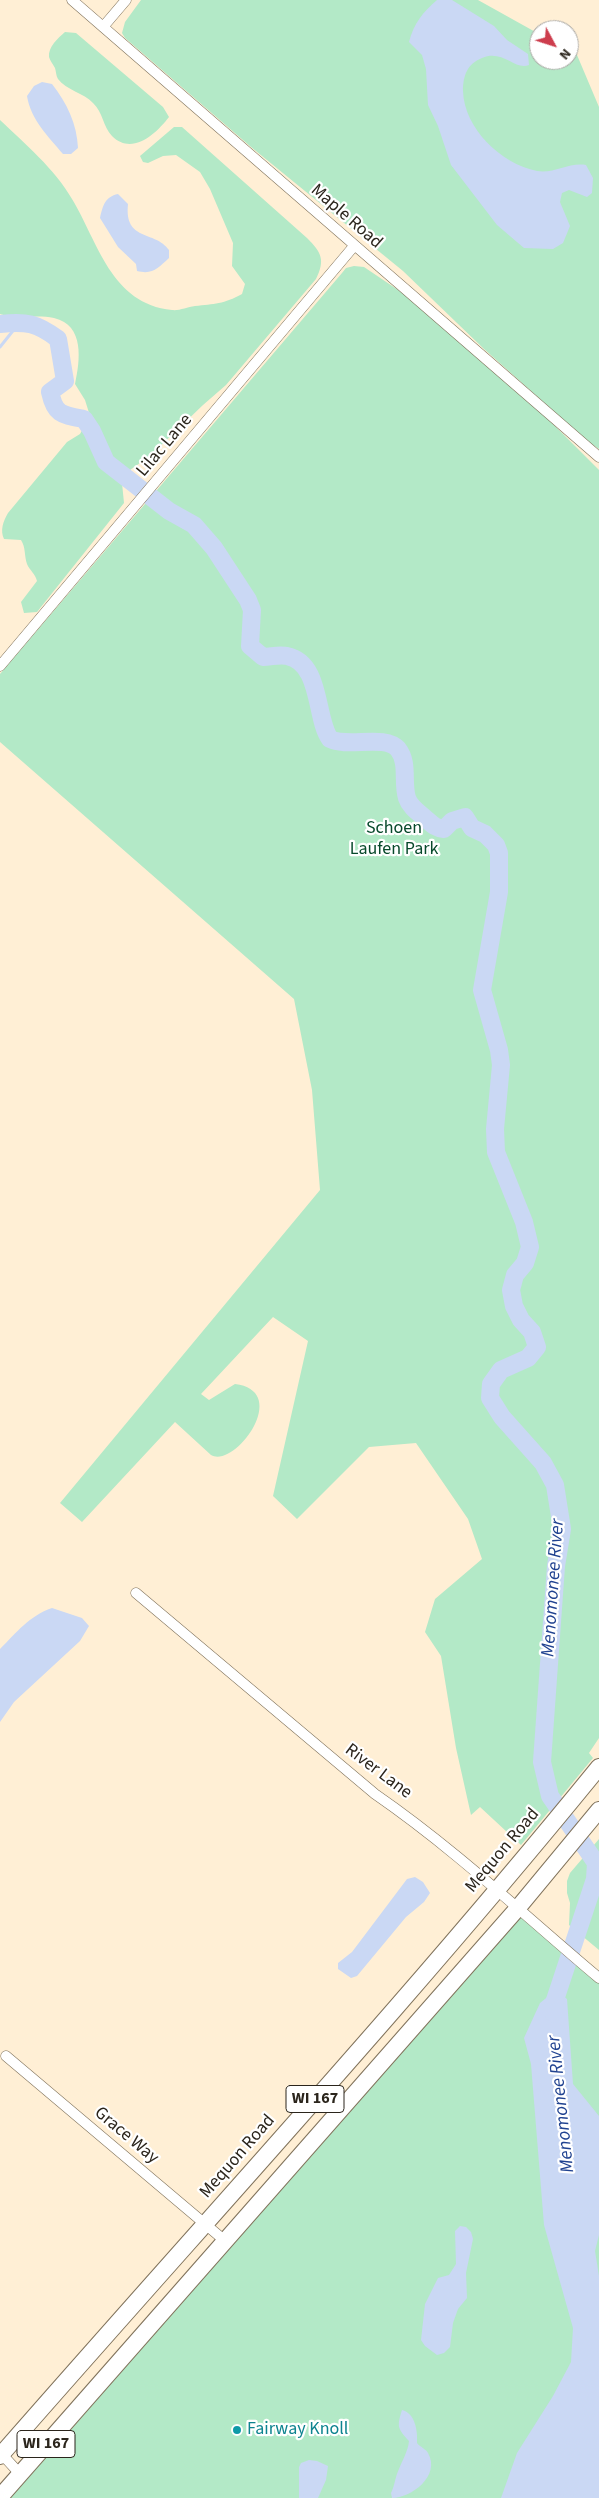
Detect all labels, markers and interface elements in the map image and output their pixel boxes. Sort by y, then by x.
north arrow [529,20,579,70]
text: N [554,44,575,64]
street label: Maple Road [306,180,386,254]
street label: Lilac Lane [133,410,197,482]
park label: Schoen Laufen Park [350,818,438,861]
water label: Menomonee River [538,1518,570,1658]
street label: River Lane [340,1740,416,1804]
street label: Mequon Road [461,1804,545,1898]
water label: Menomonee River [543,2034,581,2174]
road number: WI 167 [286,2086,344,2112]
street label: Grace Way [89,2103,163,2169]
street label: Mequon Road [196,2111,280,2203]
place label: Fairway Knoll [247,2419,348,2441]
marker: Fairway Knoll [231,2424,243,2436]
road number: WI 167 [17,2430,75,2458]

